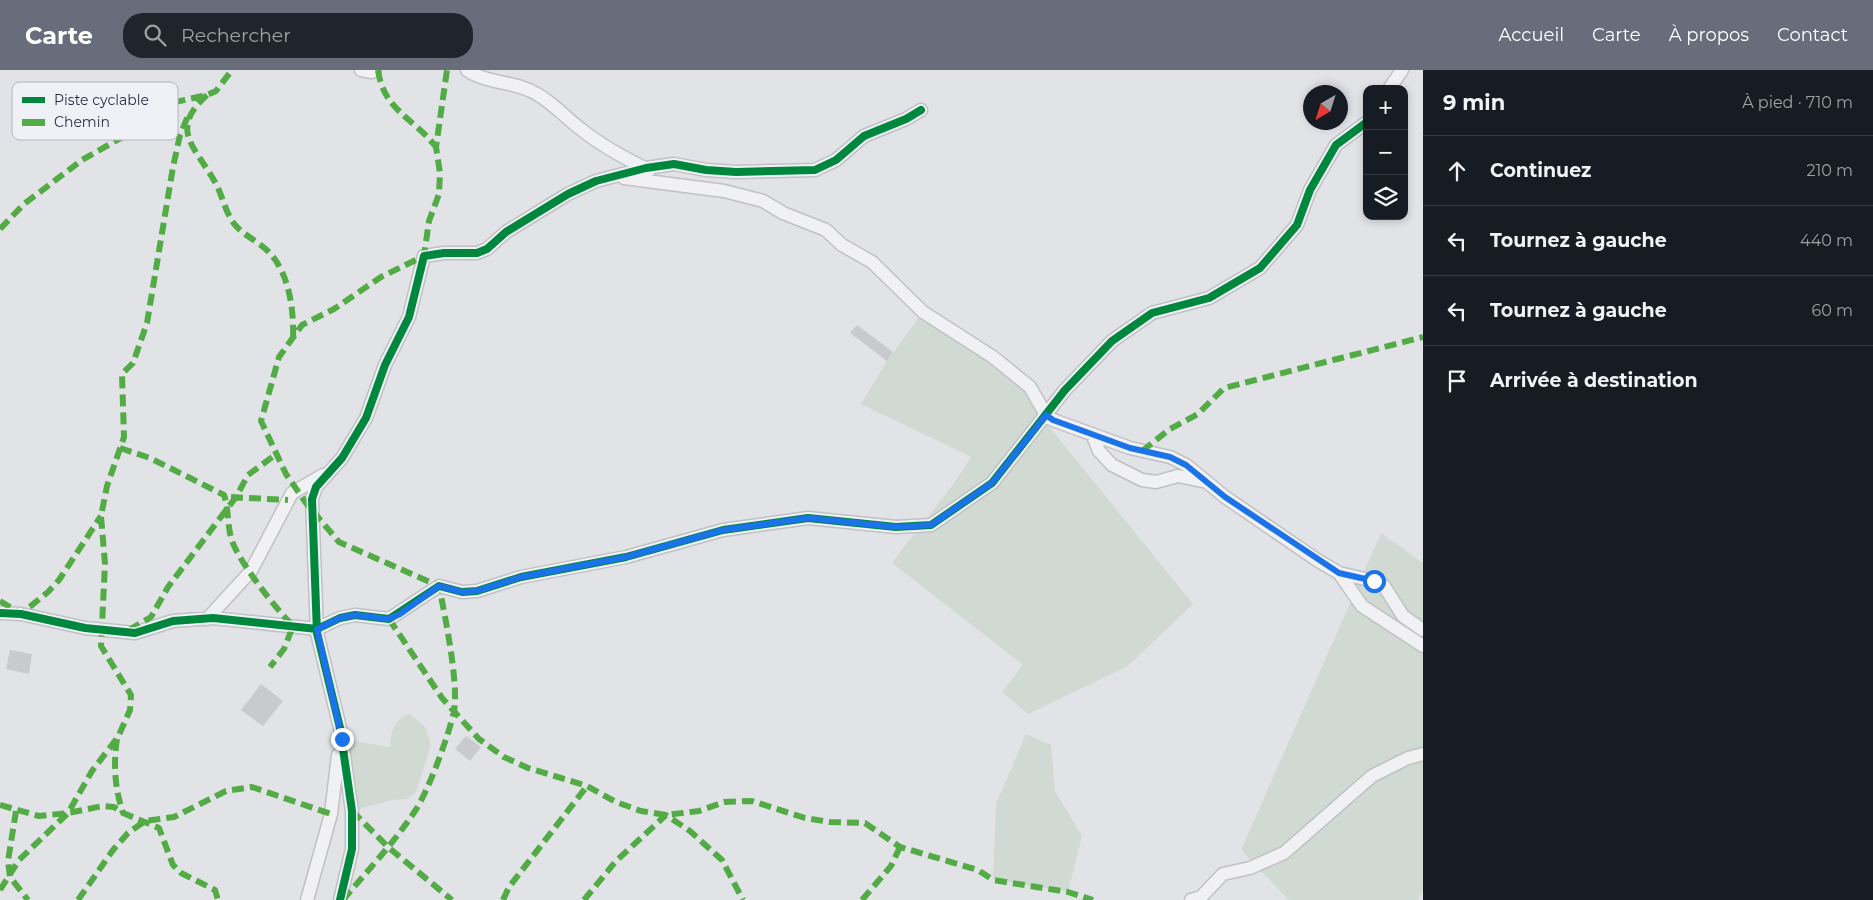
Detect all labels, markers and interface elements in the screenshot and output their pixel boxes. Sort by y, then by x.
search box [123,13,473,58]
text: Carte [25,21,93,50]
icon: search [141,21,169,49]
text: Rechercher [181,24,291,47]
text: Accueil [1499,24,1564,46]
text: Carte [1592,24,1641,46]
text: À propos [1669,24,1749,46]
text: Contact [1777,24,1848,46]
legend [12,82,178,140]
north arrow [1303,85,1348,130]
map controls [1363,85,1408,220]
button: + [1363,85,1408,130]
text: 9 min [1443,90,1505,115]
text: Piste cyclable [54,91,149,109]
text: À pied · 710 m [1742,93,1853,112]
text: Chemin [54,113,110,131]
button: − [1363,130,1408,175]
icon: ahead [1443,157,1471,185]
text: Continuez [1490,159,1591,182]
text: 210 m [1806,161,1853,180]
button: layers [1363,175,1408,220]
icon: left [1443,227,1471,255]
text: Tournez à gauche [1490,229,1667,252]
text: 440 m [1800,231,1853,250]
icon: left [1443,297,1471,325]
text: Tournez à gauche [1490,299,1667,322]
text: 60 m [1811,301,1853,320]
icon: arrive [1443,367,1471,395]
text: Arrivée à destination [1490,369,1698,392]
route start [1363,570,1386,593]
route end [331,728,354,751]

